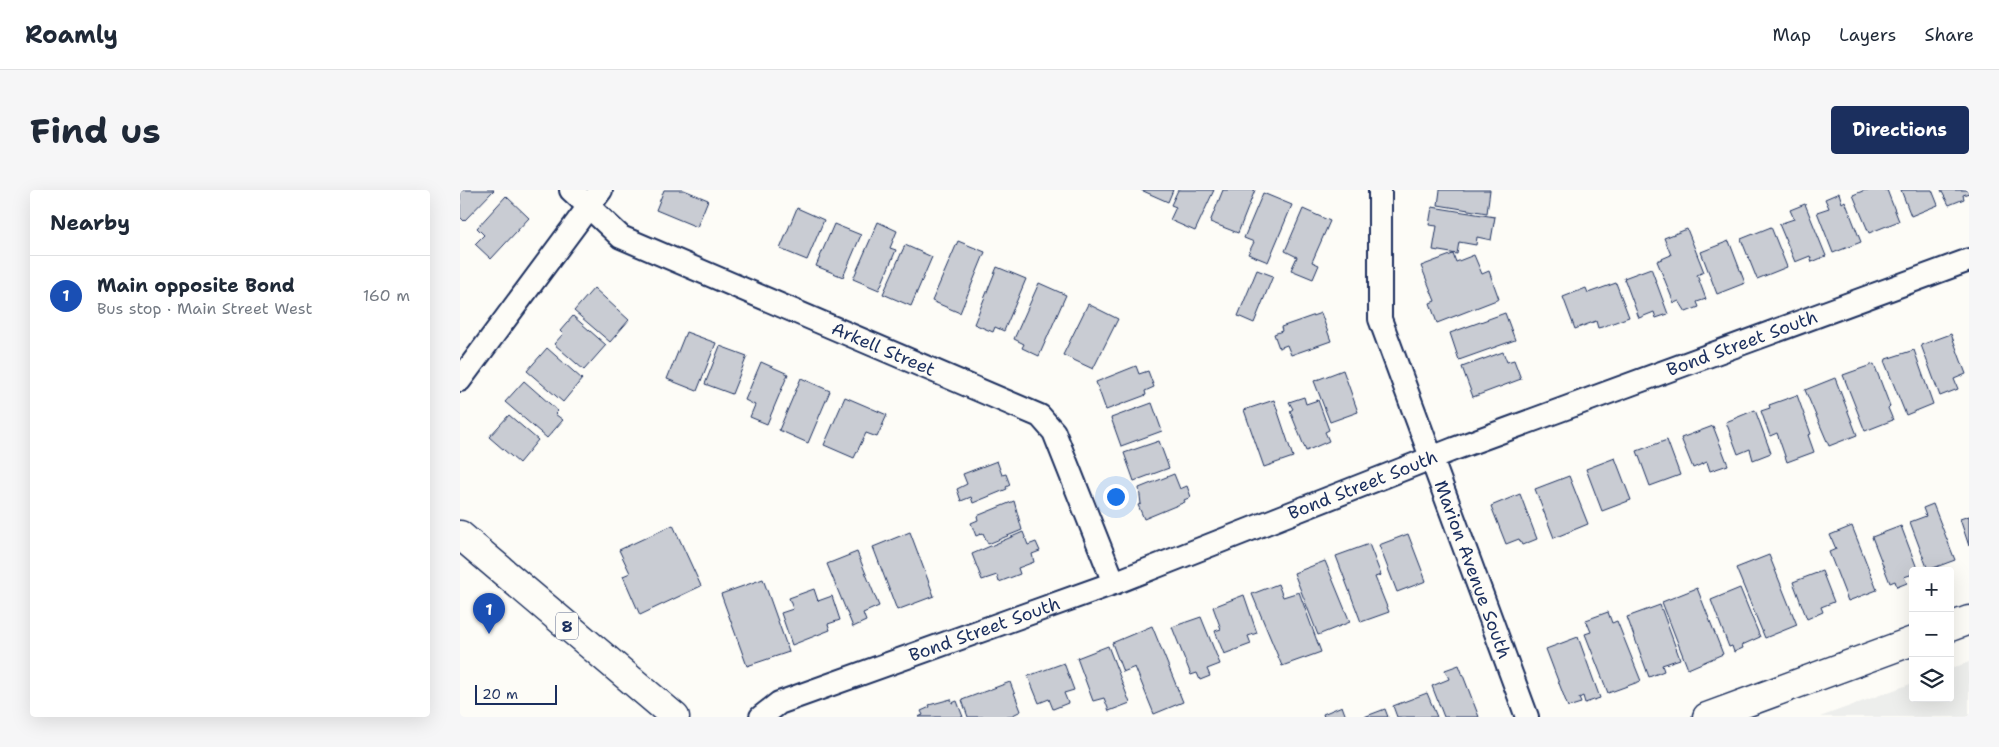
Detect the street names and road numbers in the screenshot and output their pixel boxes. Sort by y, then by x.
street label: Bond Street South [1663,305,1821,382]
street label: Arkell Street [828,316,939,382]
street label: Bond Street South [1284,445,1441,525]
street label: Marion Avenue South [1429,477,1516,662]
street label: Bond Street South [906,591,1063,668]
road number: 8 [556,612,578,640]

